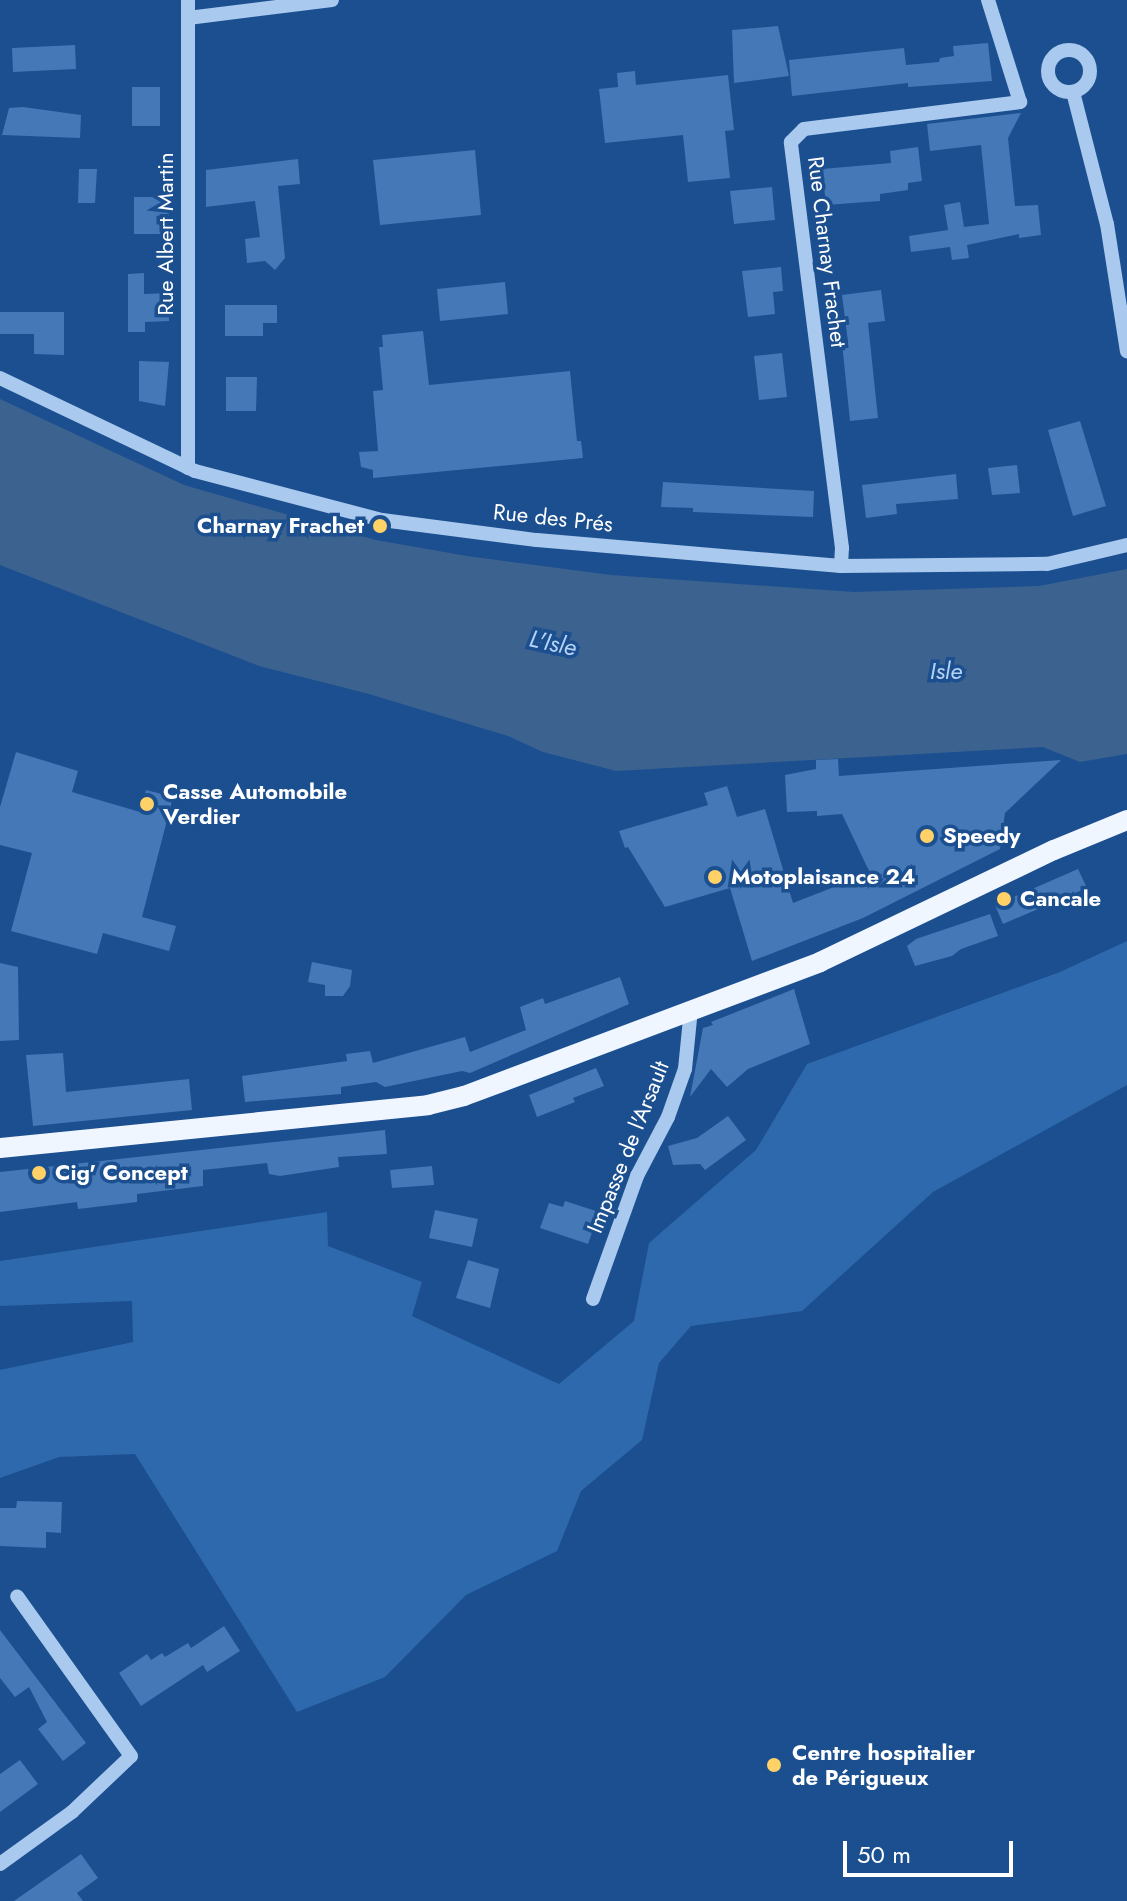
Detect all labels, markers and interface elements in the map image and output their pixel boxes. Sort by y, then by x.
street label: Rue Albert Martin [153,152,179,316]
street label: Rue Charnay Frachet [802,155,852,349]
street label: Rue des Prés [492,499,614,537]
place label: Charnay Frachet [197,513,364,539]
marker: Charnay Frachet [371,517,389,535]
water label: L'Isle [527,624,579,662]
water label: Isle [930,657,962,685]
place label: Casse Automobile Verdier [163,778,347,830]
marker: Casse Automobile Verdier [138,795,156,813]
place label: Speedy [943,823,1021,849]
marker: Speedy [918,827,936,845]
place label: Motoplaisance 24 [731,864,915,890]
marker: Motoplaisance 24 [706,868,724,886]
place label: Cancale [1020,886,1101,912]
marker: Cancale [995,890,1013,908]
street label: Impasse de l'Arsault [581,1057,675,1237]
place label: Cig' Concept [55,1160,188,1186]
marker: Cig' Concept [30,1164,48,1182]
place label: Centre hospitalier de Périgueux [792,1739,975,1790]
marker: Centre hospitalier de Périgueux [763,1754,785,1776]
scale bar [847,1825,1017,1875]
text: 50 m [857,1837,911,1872]

